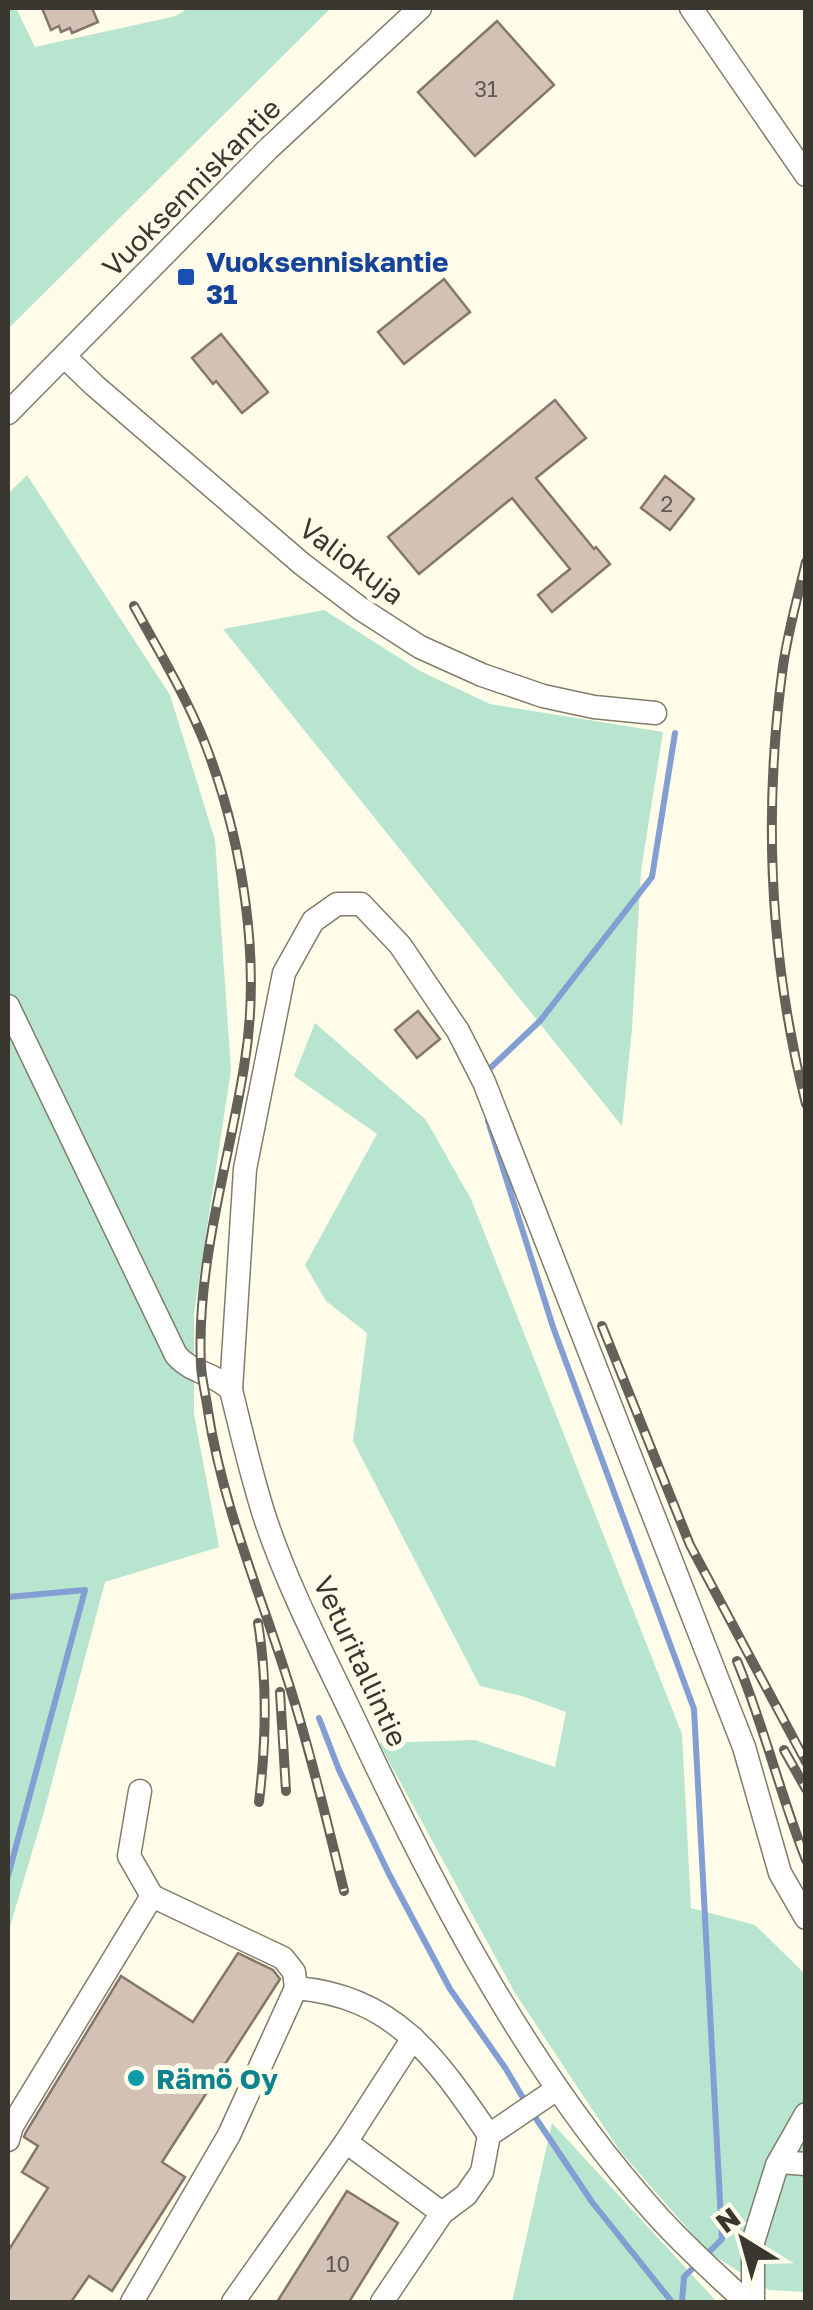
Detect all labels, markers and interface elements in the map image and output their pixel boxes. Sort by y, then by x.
house number: 31 [474,75,498,102]
street label: Vuoksenniskantie [95,91,287,283]
place label: Vuoksenniskantie 31 [206,245,448,310]
marker: Vuoksenniskantie 31 [175,266,197,288]
house number: 2 [661,490,673,517]
street label: Valiokuja [293,511,411,611]
street label: Veturitallintie [307,1571,415,1751]
place label: Rämö Oy [156,2062,278,2095]
marker: Rämö Oy [125,2067,147,2089]
north arrow [693,2190,793,2290]
text: N [709,2200,746,2239]
house number: 10 [326,2250,350,2277]

